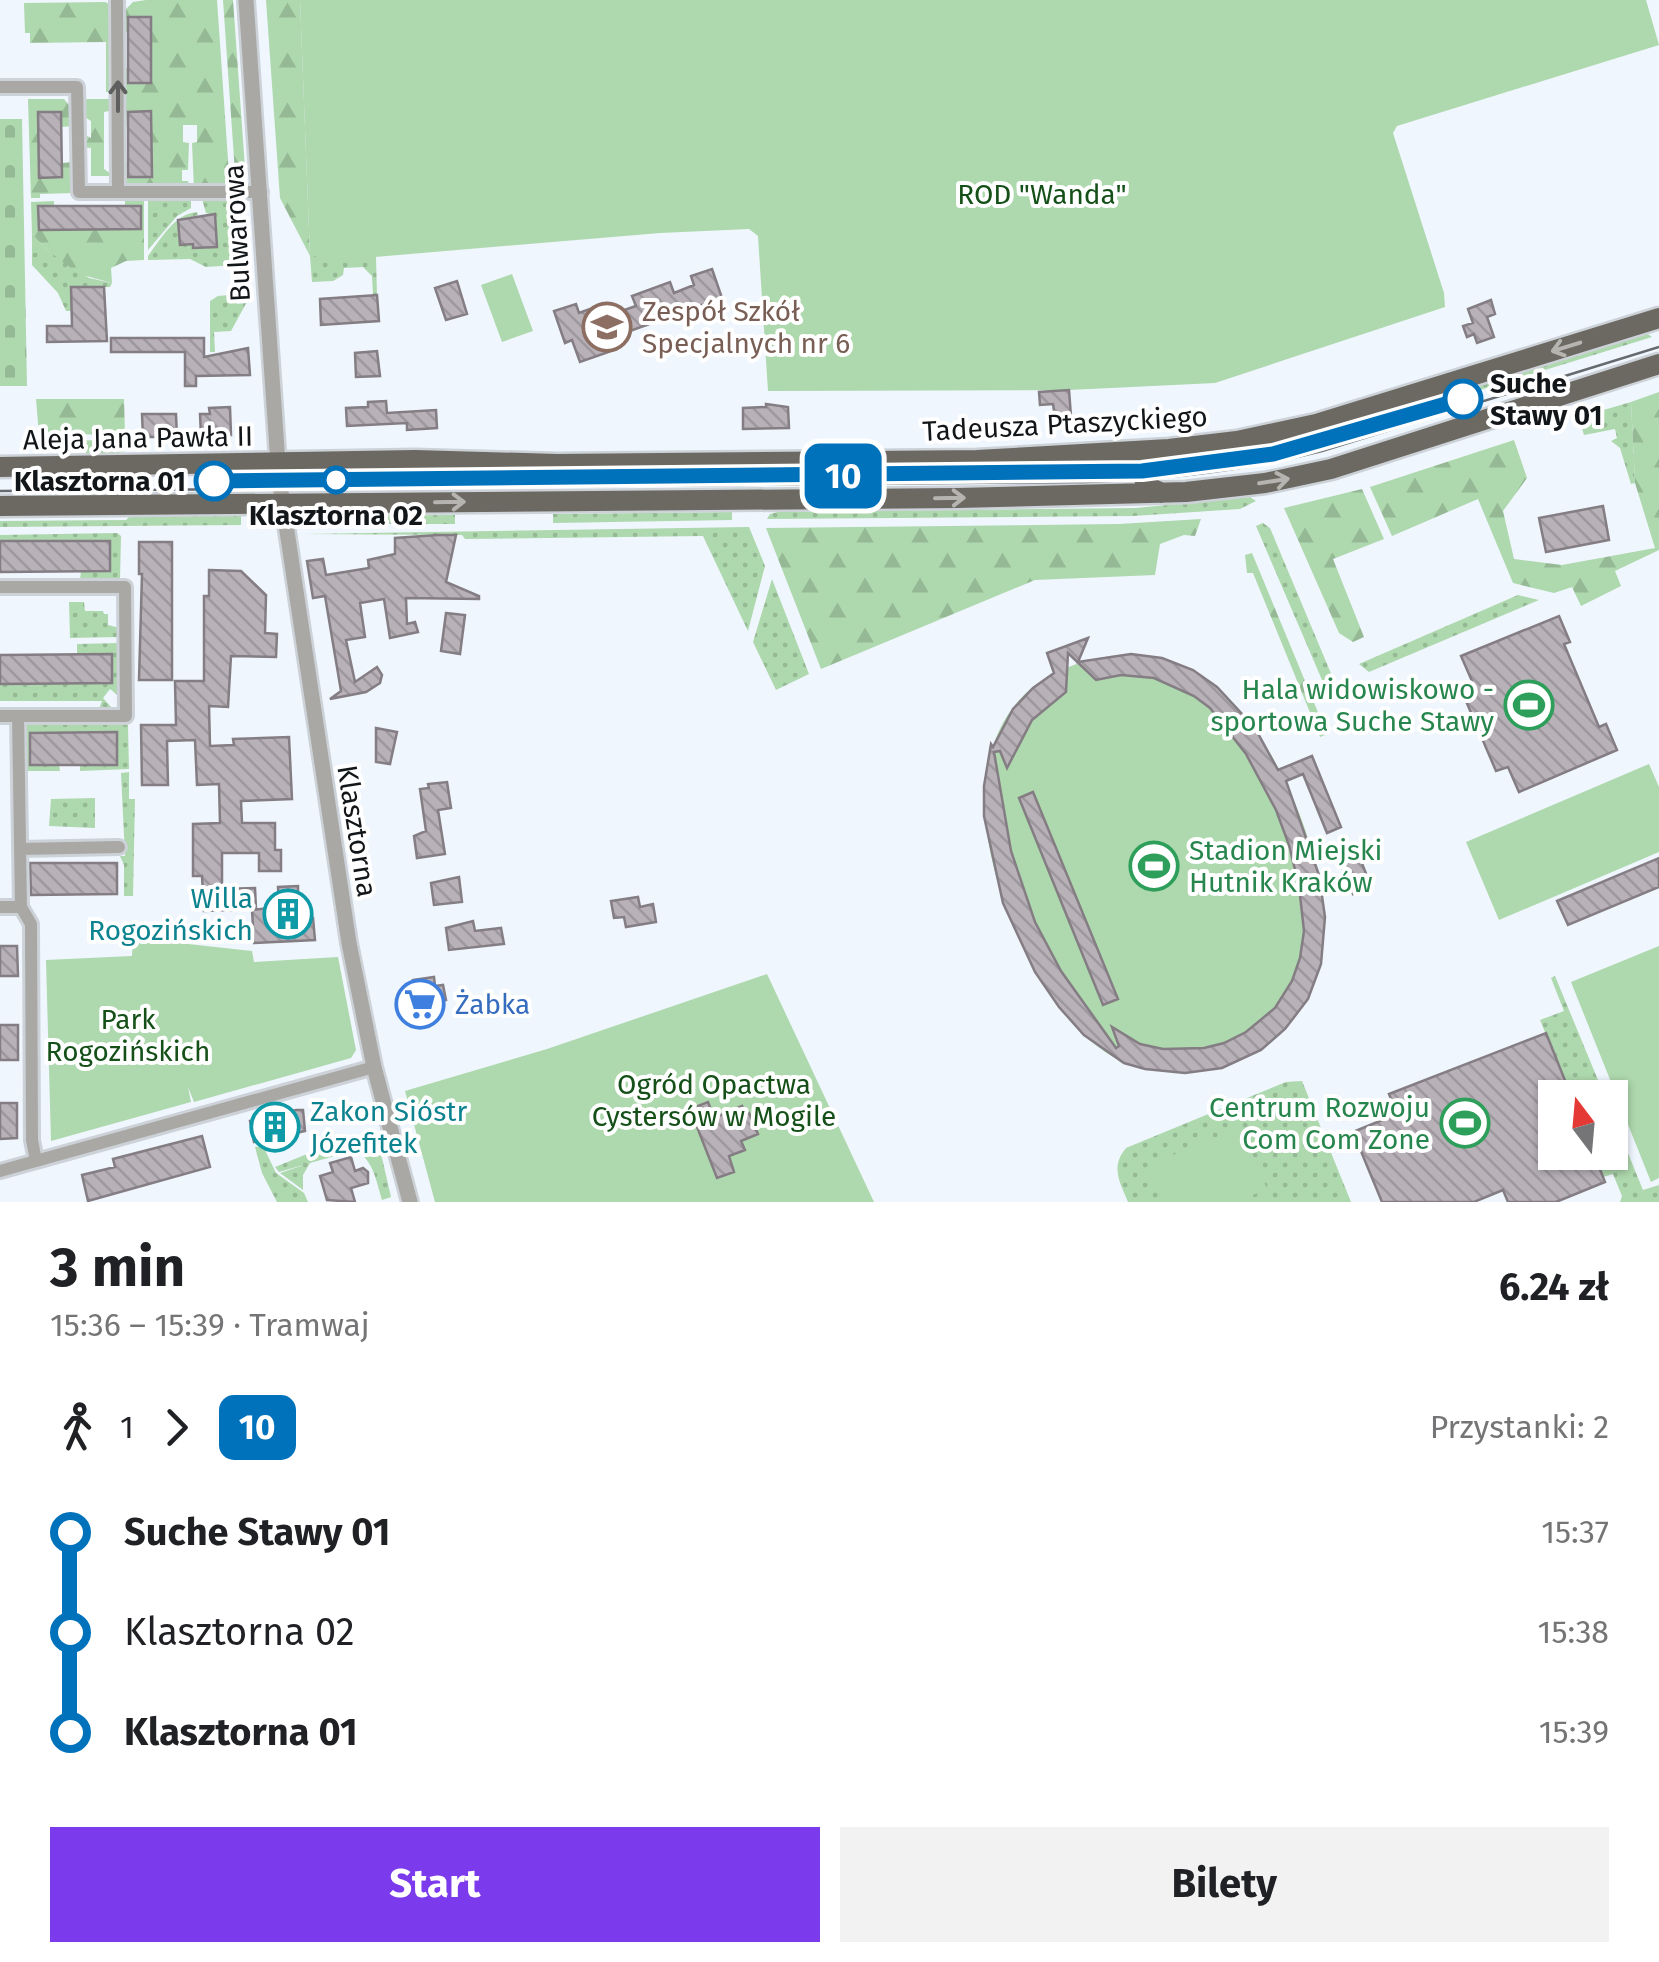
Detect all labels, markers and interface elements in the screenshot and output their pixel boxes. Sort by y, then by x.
one-way arrow [108,81,128,114]
street label: Bulwarowa [217,163,257,303]
park label: ROD "Wanda" [957,178,1127,211]
place label: Zespół Szkół Specjalnych nr 6 [642,295,850,360]
school or university icon: Zespół Szkół Specjalnych nr 6 [581,301,633,353]
one-way arrow [1551,339,1582,357]
place label: Suche Stawy 01 [1490,367,1603,432]
marker: Suche Stawy 01 [1444,380,1482,418]
street label: Tadeusza Ptaszyckiego [922,400,1208,448]
street label: Aleja Jana Pawła II [23,419,253,457]
line badge: 10 [798,444,888,508]
text: 10 [825,455,861,497]
marker: Klasztorna 01 [195,462,233,500]
place label: Klasztorna 01 [14,465,186,498]
marker: Klasztorna 02 [323,467,349,493]
one-way arrow [1257,471,1290,490]
one-way arrow [932,488,965,508]
one-way arrow [434,493,466,512]
place label: Klasztorna 02 [249,499,423,532]
place label: Hala widowiskowo - sportowa Suche Stawy [1211,673,1494,738]
sports icon: Hala widowiskowo - sportowa Suche Stawy [1503,679,1555,731]
street label: Klasztorna [330,763,384,899]
place label: Stadion Miejski Hutnik Kraków [1189,834,1382,899]
sports icon: Stadion Miejski Hutnik Kraków [1128,840,1180,892]
place label: Willa Rogozińskich [88,882,253,947]
building icon: Willa Rogozińskich [262,888,314,940]
supermarket icon: Żabka [394,978,446,1030]
place label: Żabka [455,988,530,1021]
park label: Park Rogozińskich [46,1003,210,1068]
park label: Ogród Opactwa Cystersów w Mogile [592,1068,836,1133]
north arrow [1538,1080,1628,1170]
map controls [1538,1080,1628,1170]
place label: Centrum Rozwoju Com Com Zone [1209,1091,1430,1156]
place label: Zakon Sióstr Józefitek [310,1095,467,1160]
sports icon: Centrum Rozwoju Com Com Zone [1439,1097,1491,1149]
building icon: Zakon Sióstr Józefitek [249,1101,301,1153]
text: 3 min [50,1235,185,1301]
text: 6.24 zł [1499,1264,1609,1310]
text: 15:36 – 15:39 · Tramwaj [50,1306,370,1344]
icon: walk [50,1400,105,1455]
icon: forward [149,1400,204,1455]
text: 10 [239,1406,276,1448]
text: 1 [120,1408,134,1446]
text: Przystanki: 2 [1430,1408,1609,1446]
text: Suche Stawy 01 [124,1509,390,1555]
text: 15:37 [1541,1513,1609,1551]
text: Klasztorna 02 [124,1609,355,1655]
text: 15:38 [1538,1613,1609,1651]
text: Klasztorna 01 [124,1709,358,1755]
text: 15:39 [1539,1713,1609,1751]
button: Start [50,1827,820,1942]
button: Bilety [840,1827,1609,1942]

